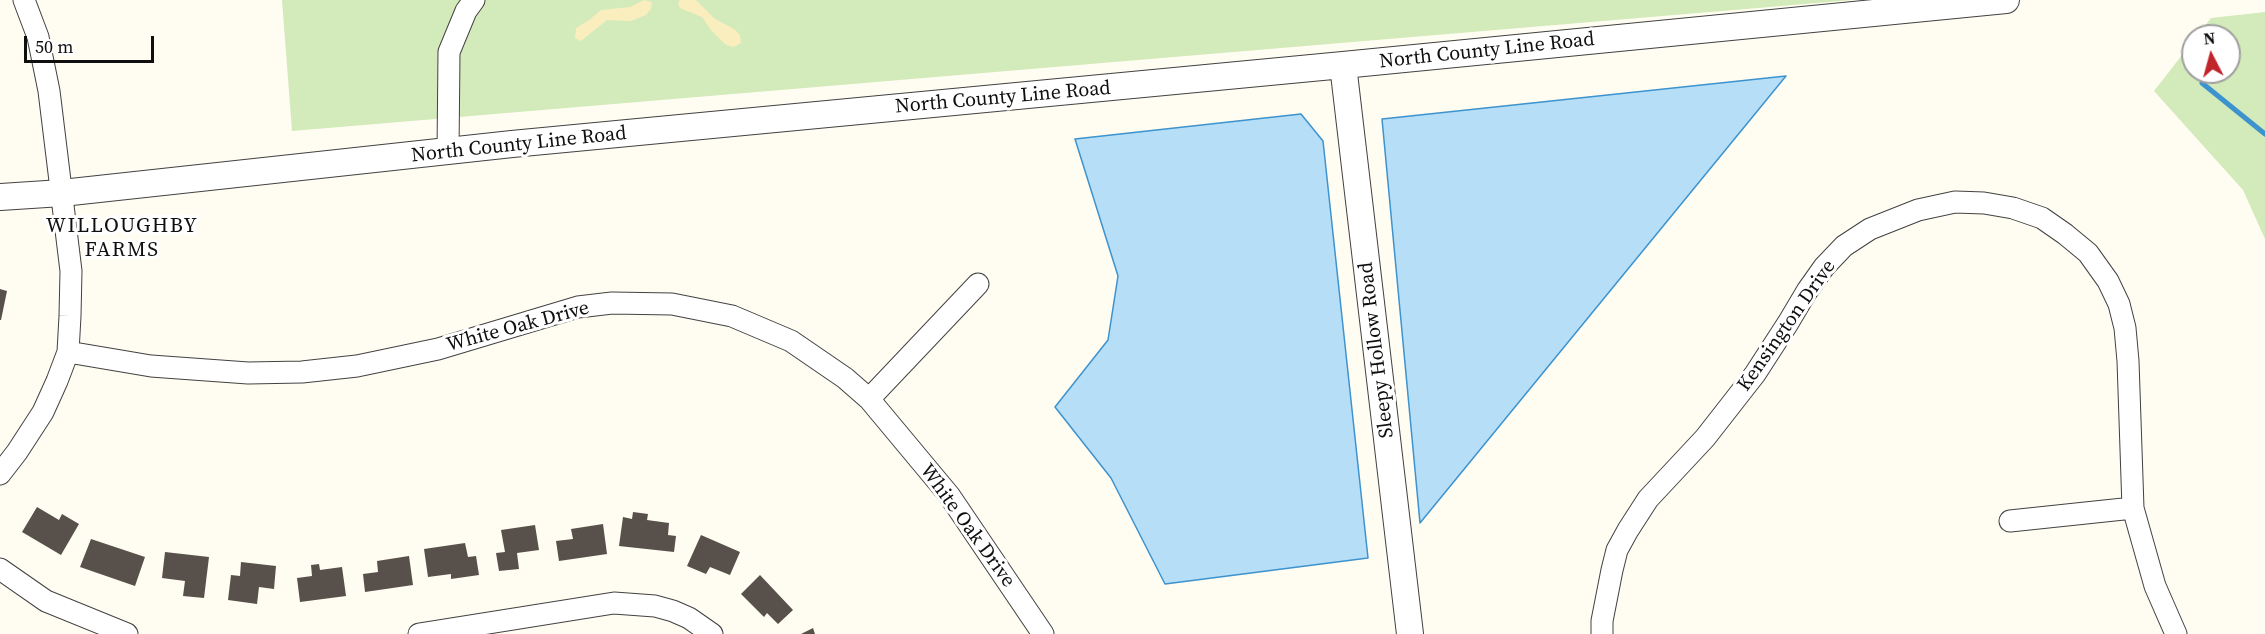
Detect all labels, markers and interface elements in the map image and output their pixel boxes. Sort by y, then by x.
scale bar [27,24,158,62]
north arrow [2181,24,2241,84]
text: N [2202,27,2216,50]
street label: North County Line Road [1378,28,1596,74]
text: 50 m [35,34,73,59]
street label: North County Line Road [894,77,1112,119]
street label: North County Line Road [410,122,628,168]
district label: WILLOUGHBY FARMS [46,214,198,264]
street label: Kensington Drive [1733,256,1841,396]
street label: Sleepy Hollow Road [1354,261,1400,439]
street label: White Oak Drive [444,296,592,358]
street label: White Oak Drive [914,460,1020,592]

